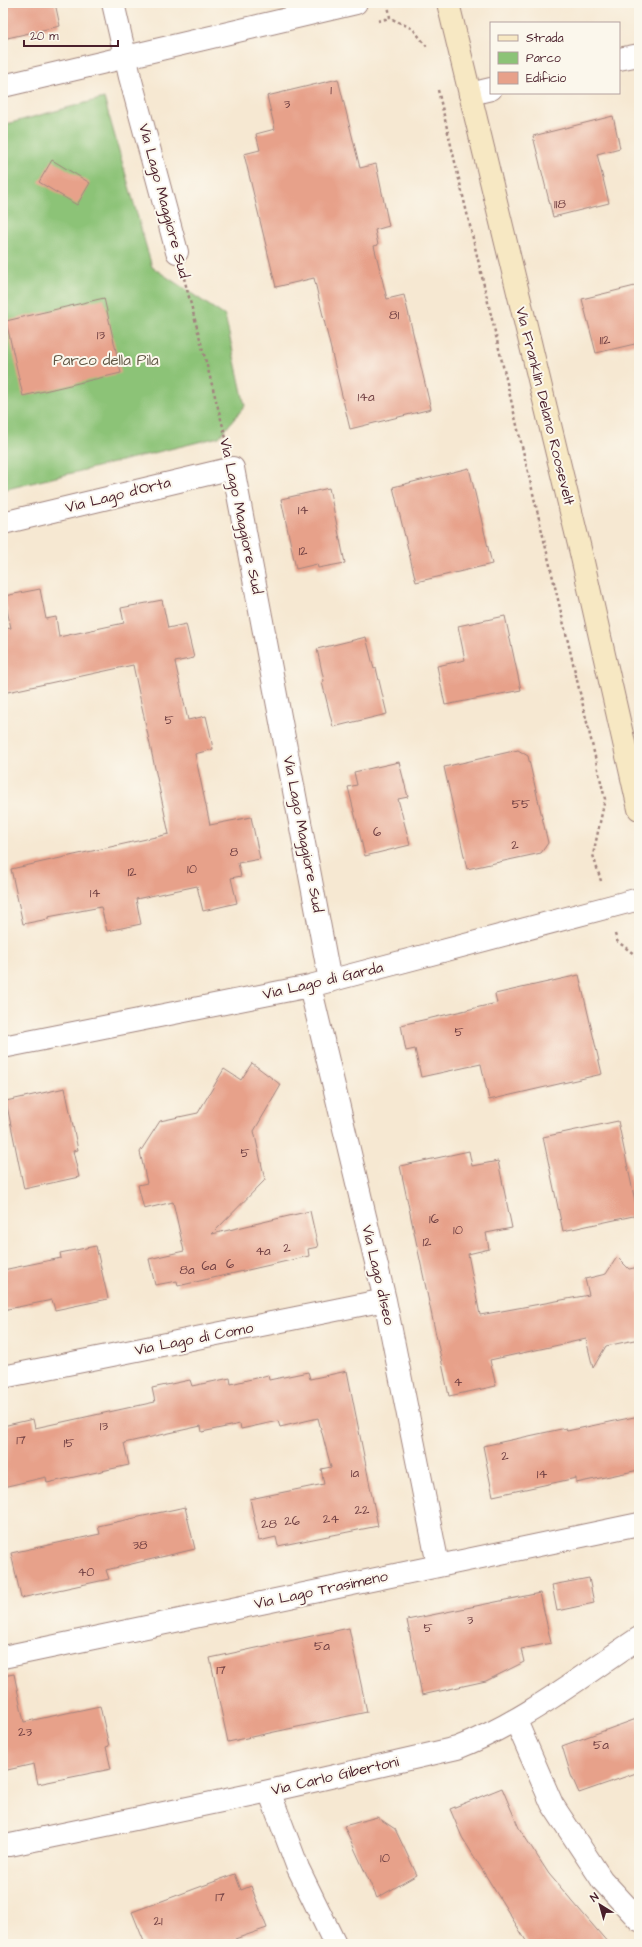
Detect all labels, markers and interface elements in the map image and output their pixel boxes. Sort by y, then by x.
scale bar [24,22,118,48]
legend [490,22,620,94]
text: 20 m [30,28,59,45]
text: Strada [526,30,564,47]
text: Parco [526,50,561,67]
text: Edificio [526,70,566,87]
house number: 1 [330,81,332,99]
house number: 3 [284,95,291,113]
street label: Via Lago Maggiore Sud [132,121,195,281]
house number: 118 [554,195,566,213]
street label: Via Franklin Delano Roosevelt [510,305,580,507]
house number: 81 [389,306,399,324]
house number: 13 [97,326,106,344]
house number: 112 [600,331,611,349]
park label: Parco della Pila [53,350,159,371]
house number: 14a [357,388,375,406]
street label: Via Lago Maggiore Sud [213,436,268,596]
street label: Via Lago d'Orta [63,472,173,519]
house number: 14 [298,501,308,519]
house number: 12 [298,542,308,560]
house number: 5 [164,711,174,729]
street label: Via Lago Maggiore Sud [277,754,329,915]
house number: 55 [512,795,530,813]
house number: 6 [373,823,381,841]
house number: 2 [511,836,519,854]
house number: 8 [230,843,239,861]
house number: 10 [187,860,197,878]
house number: 12 [127,863,137,881]
house number: 14 [90,884,100,902]
street label: Via Lago di Garda [261,957,386,1006]
house number: 5 [454,1023,464,1041]
house number: 5 [240,1144,250,1162]
house number: 16 [429,1210,439,1228]
house number: 10 [453,1221,463,1239]
street label: Via Lago d'Iseo [355,1223,400,1328]
house number: 12 [422,1233,432,1251]
house number: 2 [283,1239,291,1257]
house number: 4a [255,1242,271,1260]
house number: 6 [226,1255,234,1273]
house number: 6a [202,1257,217,1275]
house number: 8a [179,1261,195,1279]
street label: Via Lago di Como [133,1317,256,1362]
house number: 4 [454,1373,463,1391]
house number: 13 [100,1417,109,1435]
house number: 17 [16,1431,26,1449]
house number: 15 [64,1434,74,1452]
house number: 2 [501,1447,509,1465]
house number: 1a [351,1464,360,1482]
house number: 14 [537,1465,547,1483]
house number: 22 [355,1501,370,1519]
house number: 24 [323,1510,339,1528]
house number: 26 [284,1512,300,1530]
house number: 28 [261,1515,278,1533]
house number: 38 [132,1536,148,1554]
house number: 40 [77,1563,95,1581]
street label: Via Lago Trasimeno [252,1565,391,1615]
house number: 3 [467,1611,474,1629]
house number: 5 [423,1619,433,1637]
house number: 5a [314,1637,330,1655]
house number: 17 [216,1661,226,1679]
house number: 23 [18,1723,32,1741]
house number: 5a [593,1736,609,1754]
street label: Via Carlo Gibertoni [269,1751,402,1801]
house number: 10 [380,1849,390,1867]
north arrow [580,1885,620,1925]
house number: 17 [215,1888,225,1906]
text: N [587,1889,602,1905]
house number: 21 [153,1912,163,1930]

